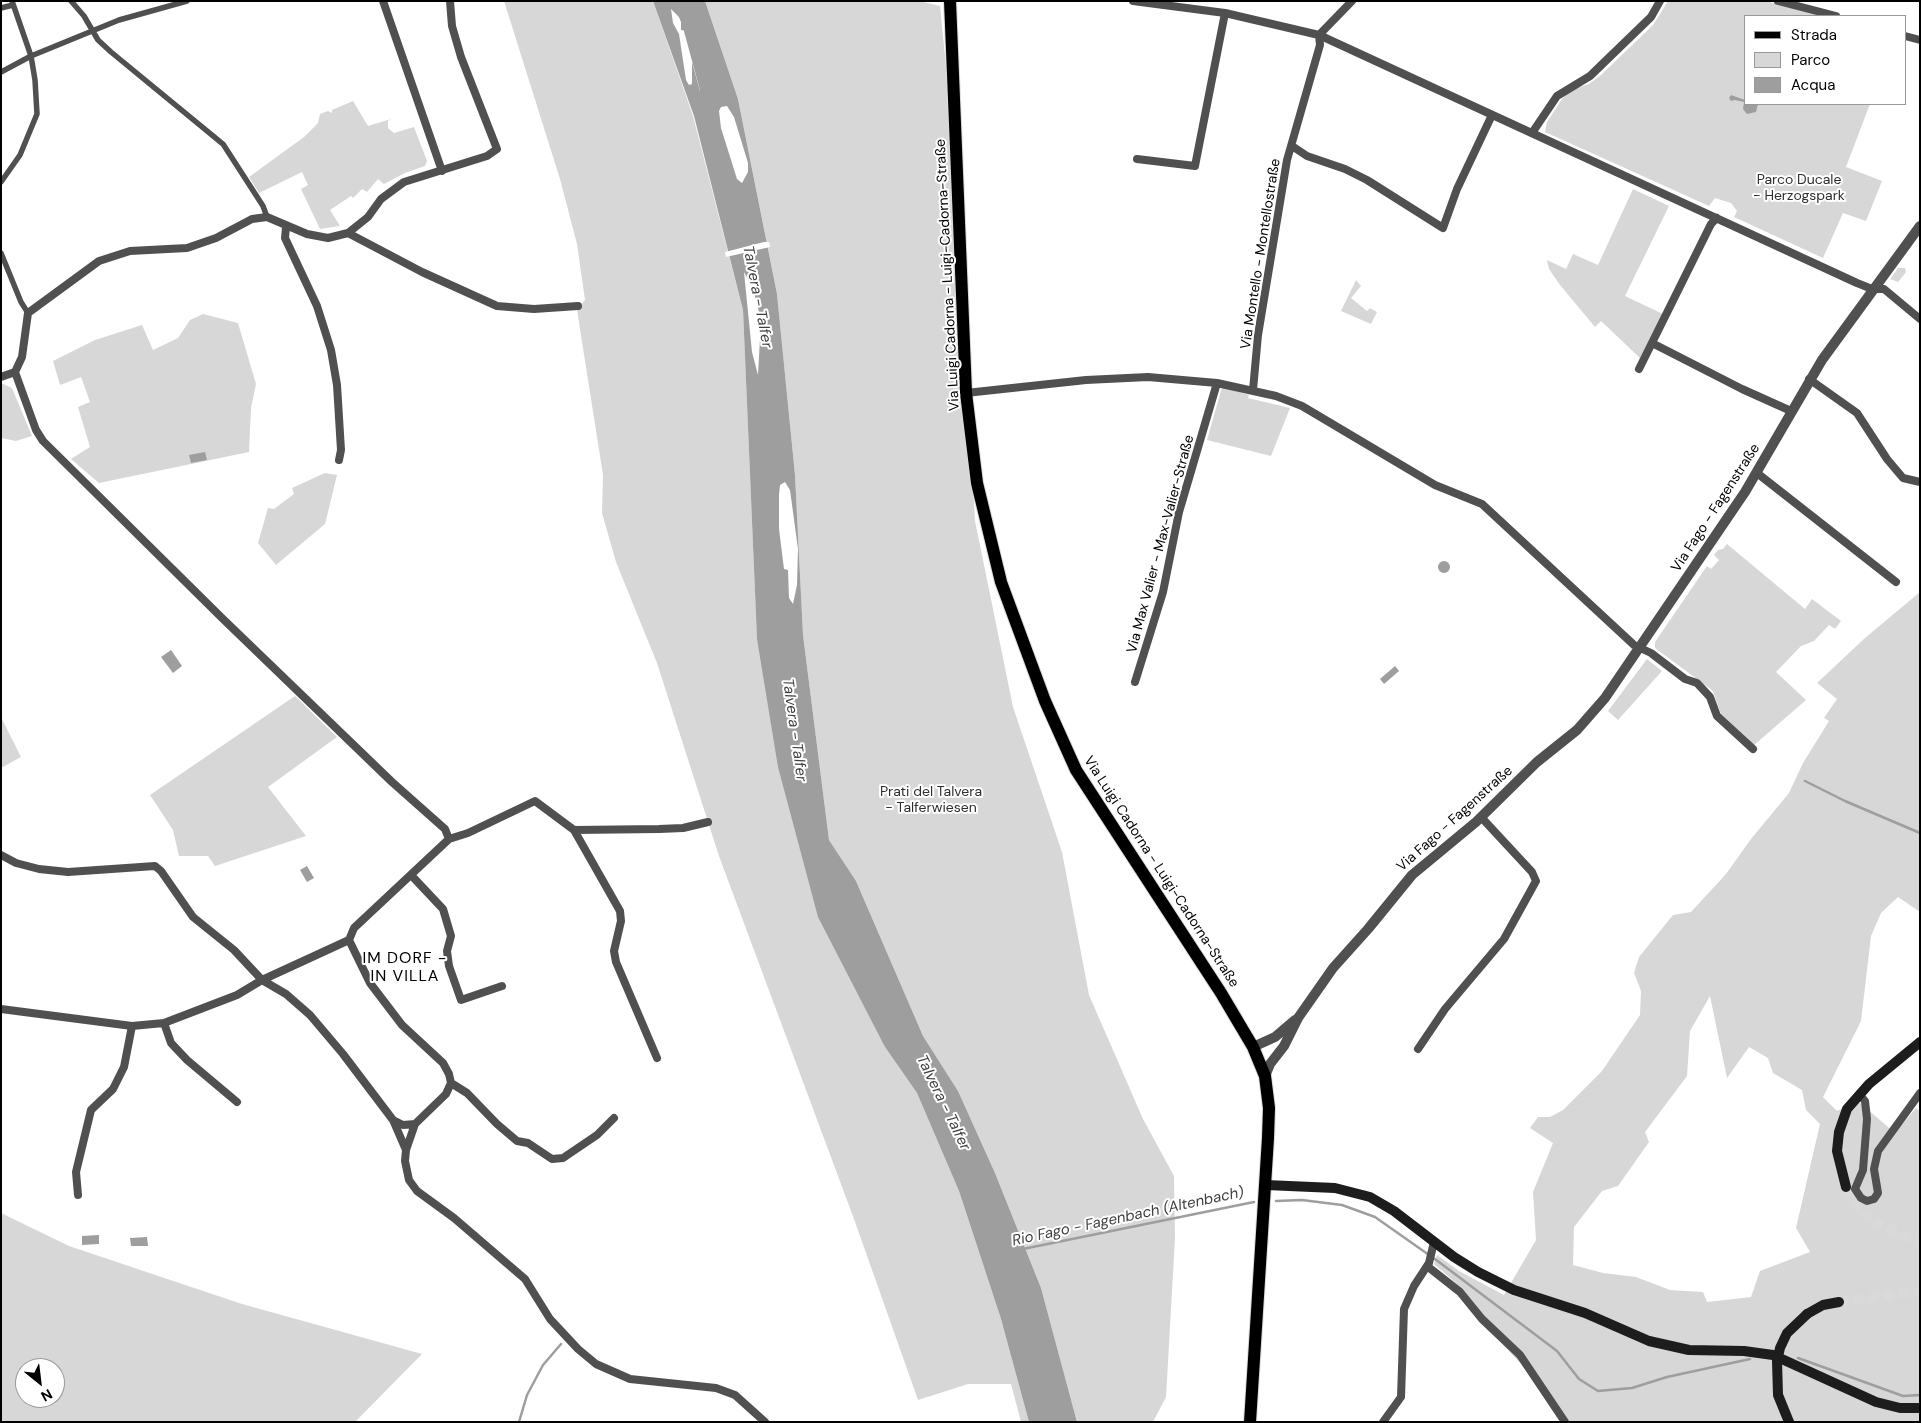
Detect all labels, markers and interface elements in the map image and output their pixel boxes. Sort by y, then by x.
legend [1744,15,1906,105]
text: Strada [1791,25,1837,45]
text: Parco [1791,50,1830,70]
text: Acqua [1791,75,1835,95]
street label: Via Luigi Cadorna - Luigi-Cadorna-Straße [932,139,964,411]
street label: Via Montello - Montellostraße [1238,157,1284,351]
park label: Parco Ducale - Herzogspark [1753,172,1845,204]
water label: Talvera - Talfer [738,244,776,350]
street label: Via Max Valier - Max-Valier-Straße [1124,433,1198,655]
street label: Via Fago - Fagenstraße [1668,441,1764,575]
water label: Talvera - Talfer [778,677,810,783]
street label: Via Luigi Cadorna - Luigi-Cadorna-Straße [1080,753,1242,991]
street label: Via Fago - Fagenstraße [1394,763,1516,875]
park label: Prati del Talvera - Talferwiesen [880,784,982,816]
district label: IM DORF - IN VILLA [361,949,449,987]
water label: Talvera - Talfer [912,1052,974,1154]
water label: Rio Fago - Fagenbach (Altenbach) [1011,1184,1245,1250]
north arrow [15,1358,65,1408]
text: N [38,1385,56,1406]

